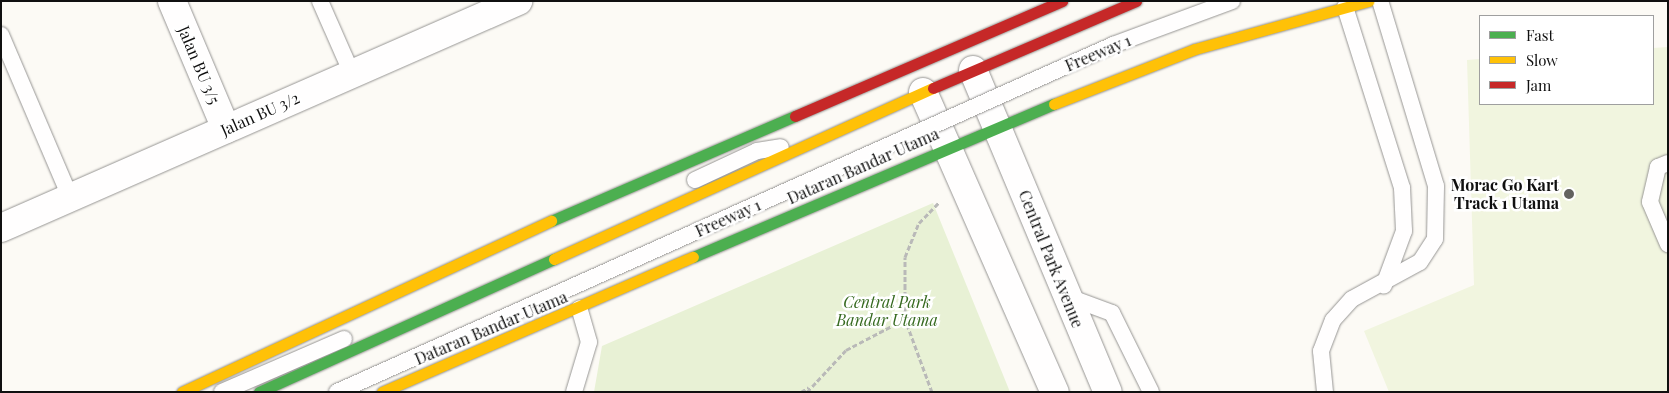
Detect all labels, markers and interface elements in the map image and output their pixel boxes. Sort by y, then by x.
legend [1479,15,1654,105]
street label: Jalan BU 3/5 [174,23,224,107]
text: Fast [1526,25,1554,45]
street label: Freeway 1 [1062,30,1134,76]
text: Slow [1526,50,1558,70]
text: Jam [1526,75,1551,95]
street label: Jalan BU 3/2 [218,88,302,140]
street label: Dataran Bandar Utama [784,124,942,208]
place label: Morac Go Kart Track 1 Utama [1451,175,1559,213]
street label: Central Park Avenue [1014,187,1088,331]
marker: Morac Go Kart Track 1 Utama [1563,188,1575,200]
street label: Freeway 1 [692,195,764,241]
street label: Dataran Bandar Utama [412,287,570,369]
park label: Central Park Bandar Utama [836,292,938,330]

